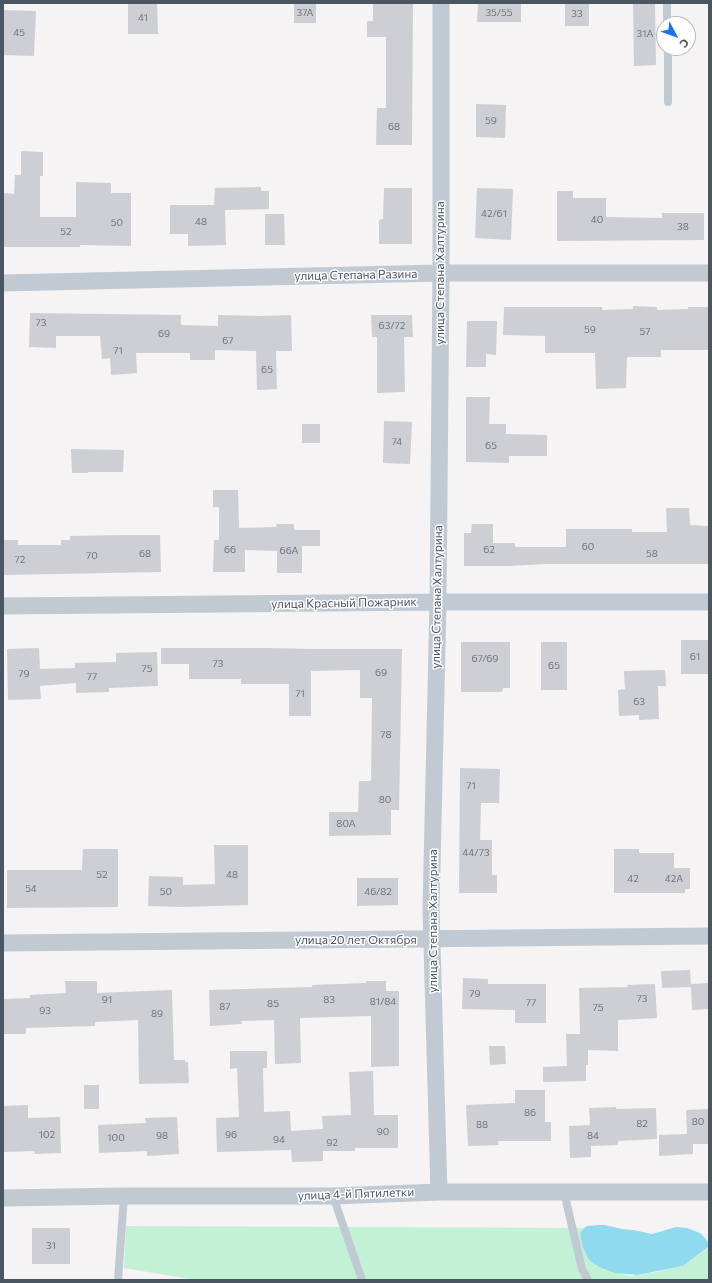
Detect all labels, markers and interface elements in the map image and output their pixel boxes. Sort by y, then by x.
house number: 37А [297,7,313,19]
house number: 35/55 [485,7,513,19]
house number: 33 [571,8,583,20]
house number: 41 [138,12,148,24]
north arrow [656,16,696,56]
house number: 45 [13,27,25,39]
house number: 31А [637,28,653,40]
text: С [677,36,692,51]
house number: 59 [485,115,497,127]
house number: 68 [388,121,400,133]
street label: улица Степана Халтурина [433,201,447,345]
house number: 42/61 [481,208,507,220]
house number: 40 [591,214,603,226]
house number: 48 [195,216,207,228]
house number: 50 [111,217,123,229]
house number: 38 [677,221,689,233]
house number: 52 [60,226,72,238]
street label: улица Степана Разина [294,267,418,283]
house number: 73 [36,317,46,329]
house number: 63/72 [379,320,405,332]
house number: 59 [584,324,596,336]
house number: 57 [639,326,651,338]
house number: 69 [158,328,170,340]
house number: 67 [222,335,234,347]
house number: 71 [113,345,123,357]
house number: 65 [261,364,273,376]
house number: 74 [392,436,402,448]
house number: 65 [485,440,497,452]
street label: улица Степана Халтурина [429,525,445,669]
house number: 60 [582,541,594,553]
house number: 66 [224,544,236,556]
house number: 62 [483,544,495,556]
house number: 66А [280,545,298,557]
house number: 68 [139,548,151,560]
house number: 58 [646,548,658,560]
house number: 70 [86,550,98,562]
house number: 72 [15,554,25,566]
street label: улица Красный Пожарник [271,595,417,611]
house number: 61 [690,651,700,663]
house number: 67/69 [472,653,498,665]
house number: 73 [213,658,223,670]
house number: 65 [548,660,560,672]
house number: 75 [142,663,152,675]
house number: 69 [375,667,387,679]
house number: 79 [18,668,30,680]
house number: 77 [87,671,97,683]
house number: 71 [295,688,305,700]
house number: 63 [633,696,645,708]
house number: 78 [380,729,392,741]
house number: 71 [466,780,476,792]
house number: 80 [379,794,391,806]
house number: 80А [336,818,356,830]
house number: 44/73 [462,847,490,859]
street label: улица Степана Халтурина [426,849,440,993]
house number: 52 [96,869,108,881]
house number: 48 [226,869,238,881]
house number: 42 [627,873,639,885]
house number: 42А [665,873,683,885]
house number: 54 [25,883,37,895]
house number: 50 [160,886,172,898]
house number: 46/82 [364,886,392,898]
street label: улица 20 лет Октября [295,933,417,947]
house number: 79 [469,988,481,1000]
house number: 73 [637,993,647,1005]
house number: 91 [102,994,112,1006]
house number: 83 [323,994,335,1006]
house number: 81/84 [370,996,396,1008]
house number: 77 [526,997,536,1009]
house number: 85 [267,998,279,1010]
house number: 87 [219,1001,231,1013]
house number: 75 [593,1002,603,1014]
house number: 93 [39,1005,51,1017]
house number: 89 [151,1008,163,1020]
house number: 86 [524,1107,536,1119]
house number: 80 [692,1116,704,1128]
house number: 82 [636,1118,648,1130]
house number: 88 [476,1119,488,1131]
house number: 90 [377,1126,389,1138]
house number: 102 [39,1129,55,1141]
house number: 96 [225,1129,237,1141]
house number: 98 [156,1130,168,1142]
house number: 84 [587,1130,599,1142]
house number: 100 [107,1132,125,1144]
house number: 94 [273,1134,285,1146]
house number: 92 [326,1137,338,1149]
street label: улица 4-й Пятилетки [297,1185,415,1203]
house number: 31 [46,1240,56,1252]

